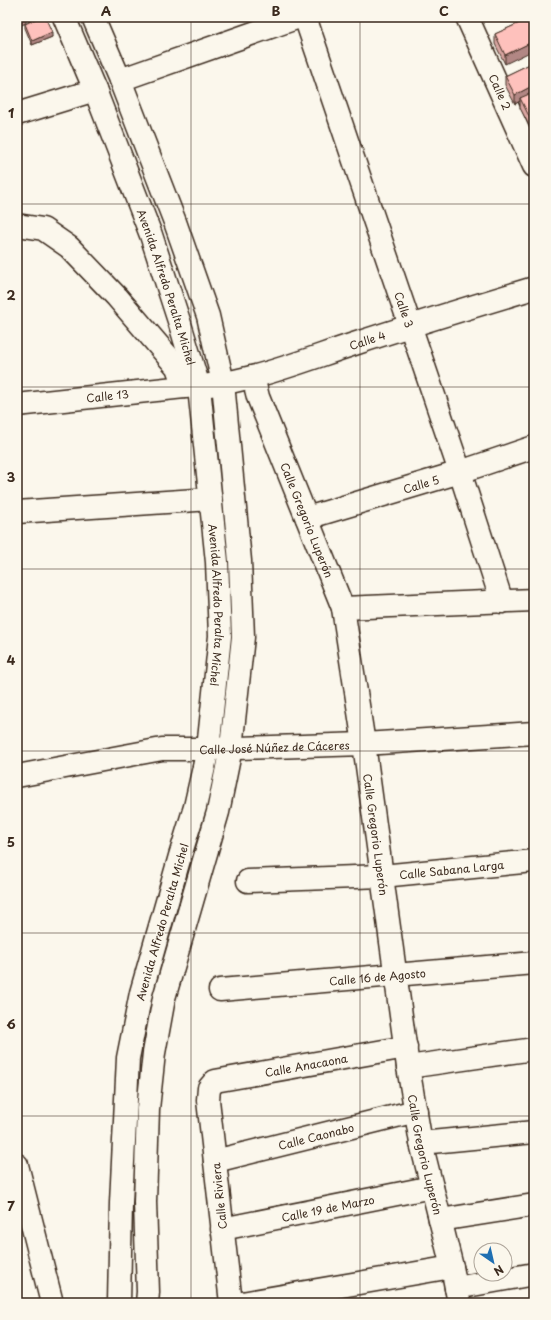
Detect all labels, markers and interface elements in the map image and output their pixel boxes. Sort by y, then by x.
text: A [101,1,111,20]
text: B [272,1,281,20]
text: C [439,1,449,20]
street label: Calle 2 [485,71,516,113]
text: 1 [8,103,14,122]
street label: Avenida Alfredo Peralta Michel [133,207,200,367]
text: 2 [6,285,16,304]
street label: Calle 3 [391,289,419,330]
street label: Calle 4 [347,326,388,354]
street label: Calle 13 [85,385,130,406]
street label: Calle Gregorio Luperón [277,460,338,580]
text: 3 [7,467,16,486]
street label: Calle 5 [401,470,441,497]
street label: Avenida Alfredo Peralta Michel [205,523,229,687]
text: 4 [7,650,16,669]
street label: Calle José Núñez de Cáceres [199,736,350,758]
street label: Calle Gregorio Luperón [360,772,393,896]
text: 5 [7,832,15,851]
street label: Avenida Alfredo Peralta Michel [131,841,193,1003]
street label: Calle Sabana Larga [398,855,505,883]
street label: Calle 16 de Agosto [328,964,426,989]
text: 6 [6,1014,16,1033]
street label: Calle Anacaona [263,1049,349,1081]
street label: Calle Gregorio Luperón [404,1093,447,1216]
street label: Calle Caonabo [276,1118,356,1154]
street label: Calle Riviera [207,1162,231,1230]
street label: Calle 19 de Marzo [280,1190,376,1225]
text: 7 [7,1196,15,1215]
north arrow [473,1242,513,1282]
text: N [490,1261,507,1280]

